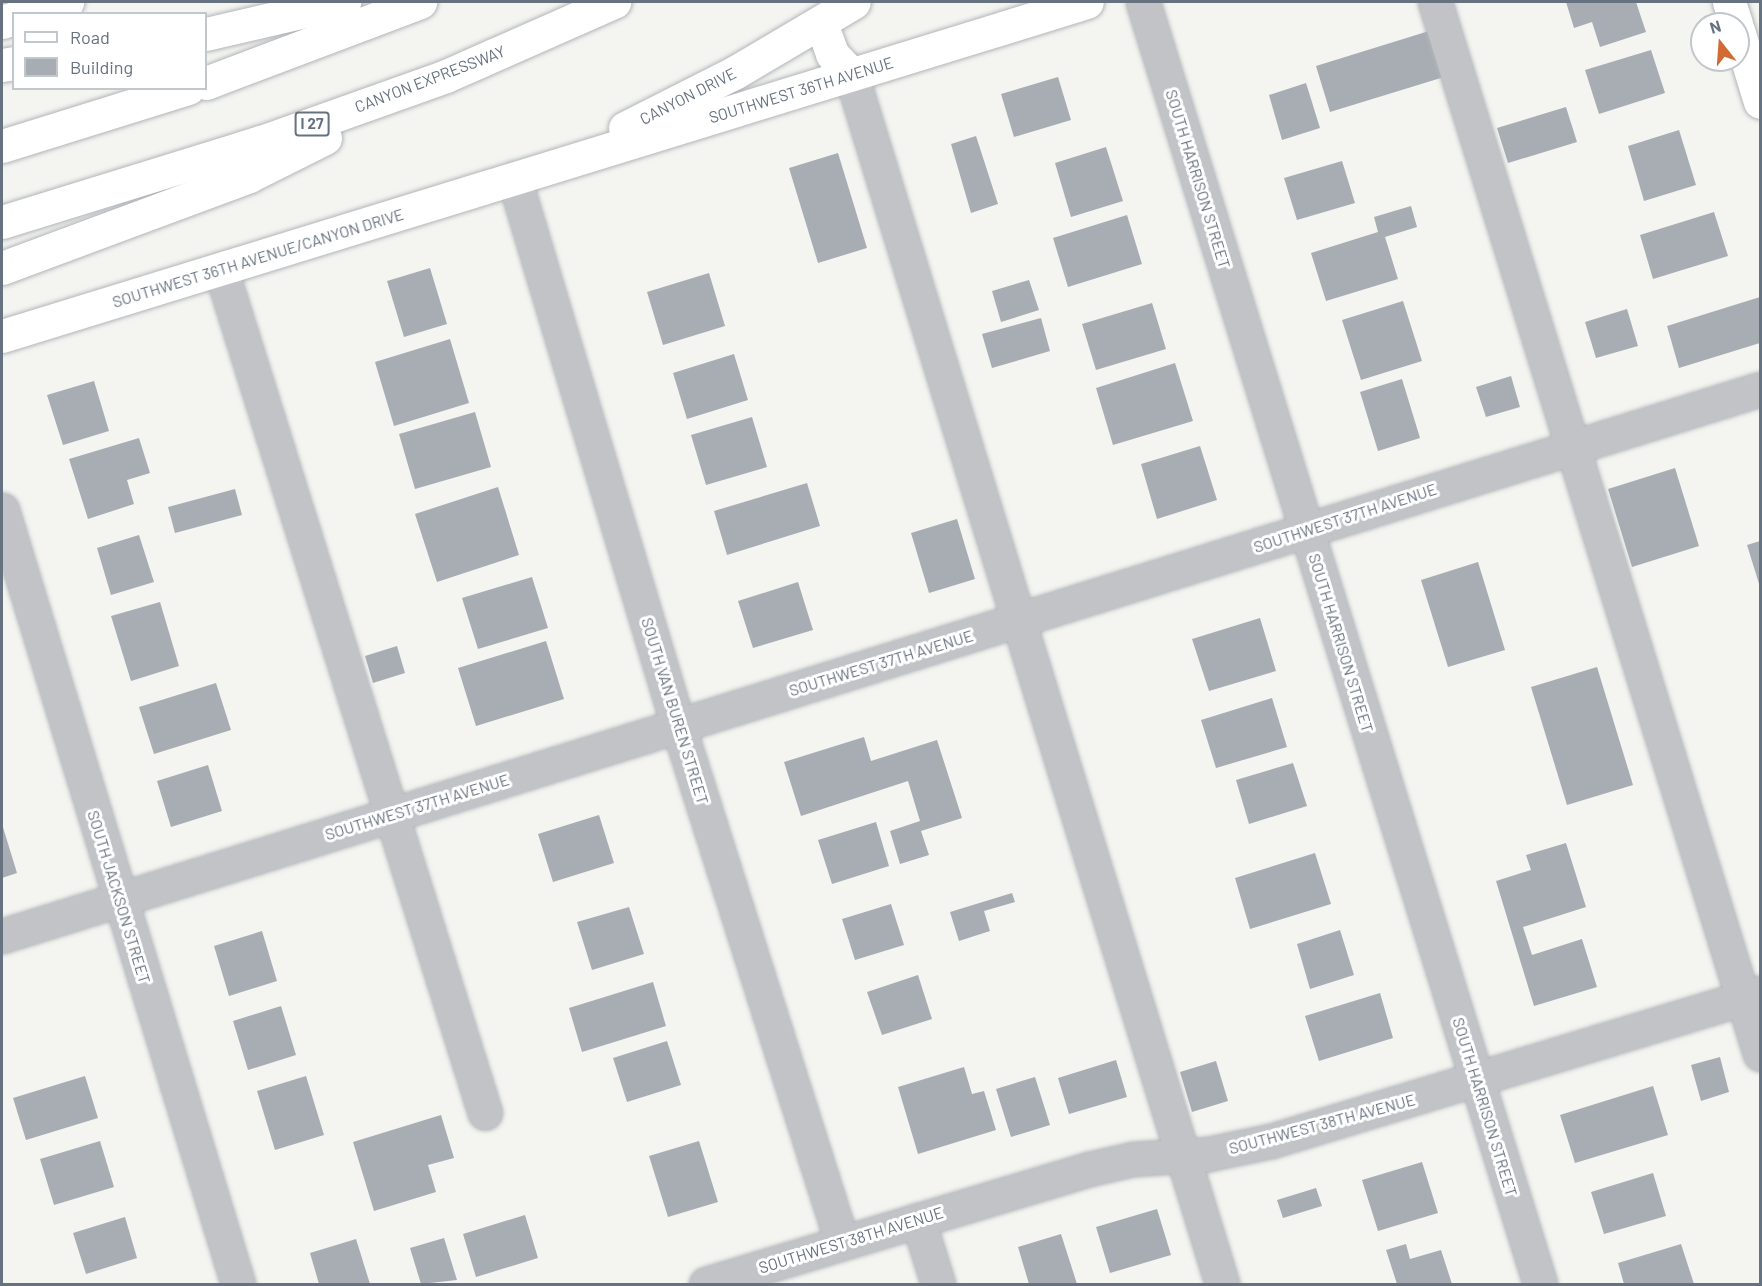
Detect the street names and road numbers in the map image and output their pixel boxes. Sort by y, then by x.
street label: CANYON EXPRESSWAY [352,41,508,117]
street label: SOUTHWEST 36TH AVENUE [706,53,896,127]
street label: CANYON DRIVE [637,63,739,129]
street label: SOUTH HARRISON STREET [1162,87,1234,271]
road number: I 27 [294,112,330,136]
street label: SOUTHWEST 36TH AVENUE/CANYON DRIVE [110,204,406,312]
street label: SOUTHWEST 37TH AVENUE [1251,479,1439,557]
street label: SOUTH HARRISON STREET [1305,551,1377,735]
street label: SOUTH VAN BUREN STREET [637,615,713,807]
street label: SOUTHWEST 37TH AVENUE [787,626,975,700]
street label: SOUTHWEST 37TH AVENUE [323,770,511,844]
street label: SOUTH JACKSON STREET [83,808,155,986]
street label: SOUTH HARRISON STREET [1449,1015,1521,1199]
street label: SOUTHWEST 38TH AVENUE [1227,1090,1417,1158]
street label: SOUTHWEST 38TH AVENUE [756,1203,946,1277]

